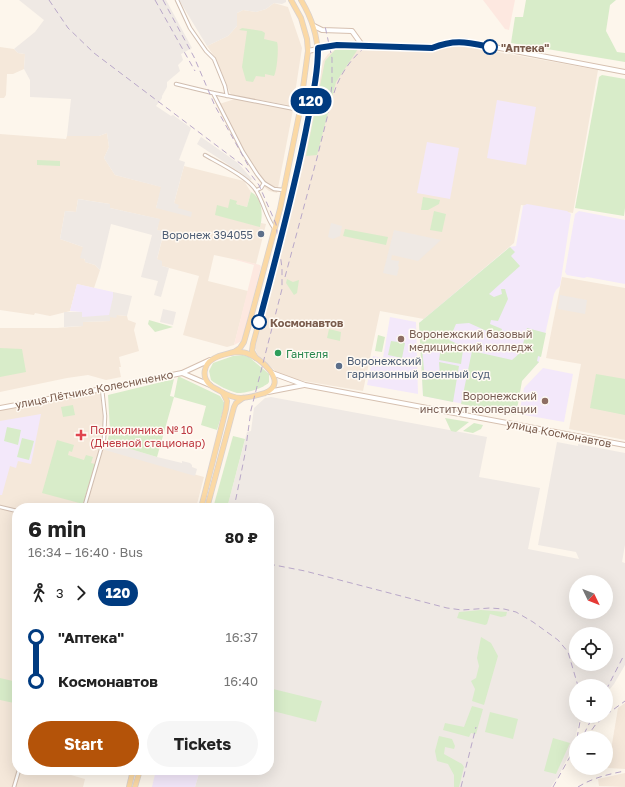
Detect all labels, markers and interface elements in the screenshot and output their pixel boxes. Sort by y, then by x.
marker: "Аптека" [482,39,498,55]
place label: "Аптека" [501,41,549,54]
line badge: 120 [288,88,334,114]
text: 120 [299,92,323,109]
place label: Воронеж 394055 [162,228,253,241]
marker: Воронеж 394055 [256,229,266,239]
marker: Космонавтов [251,314,267,330]
place label: Космонавтов [270,316,344,329]
place label: Воронежский базовый медицинский колледж [409,327,533,353]
marker: Воронежский базовый медицинский колледж [396,334,406,344]
place label: Гантеля [286,347,328,360]
marker: Гантеля [273,348,283,358]
place label: Воронежский гарнизонный военный суд [347,354,490,380]
marker: Воронежский гарнизонный военный суд [334,361,344,371]
street label: улица Лётчика Колесниченко [14,367,174,411]
place label: Воронежский институт кооперации [420,389,537,415]
marker: Воронежский институт кооперации [540,396,550,406]
street label: улица Космонавтов [505,416,613,450]
place label: Поликлиника № 10 (Дневной стационар) [90,423,206,449]
marker: Поликлиника № 10 (Дневной стационар) [75,429,87,441]
text: 6 min [28,515,86,542]
text: 80 ₽ [225,528,258,546]
text: 16:34 – 16:40 · Bus [28,544,143,560]
north arrow [569,575,613,619]
map controls [569,575,613,775]
icon: walk [28,582,50,604]
icon: forward [70,582,92,604]
text: 120 [106,584,130,601]
text: 3 [56,585,64,601]
button: locate [569,627,613,671]
text: "Аптека" [58,628,124,646]
text: 16:37 [225,629,258,645]
text: Космонавтов [58,672,158,690]
text: 16:40 [224,673,258,689]
button: + [569,679,613,723]
button: Start [28,721,139,767]
button: Tickets [147,721,258,767]
button: − [569,731,613,775]

